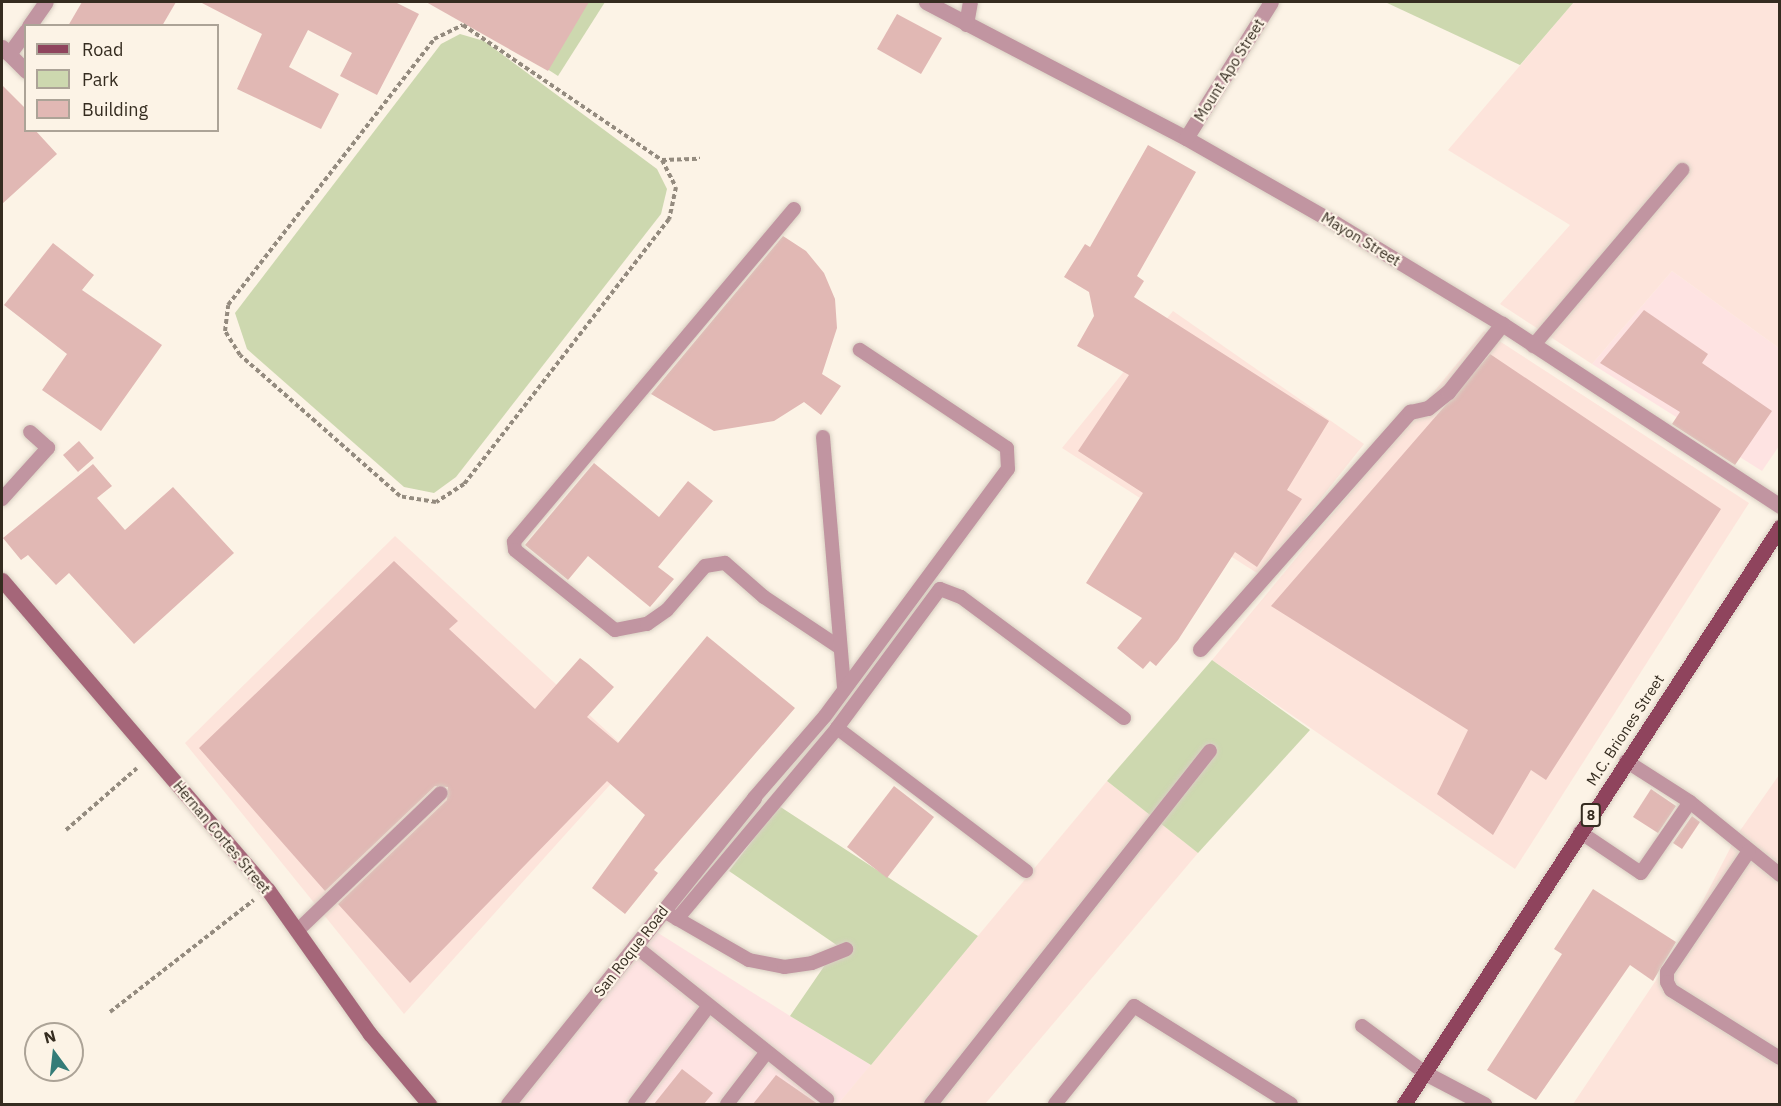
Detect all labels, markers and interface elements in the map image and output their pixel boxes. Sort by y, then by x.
street label: Mount Apo Street [1190,15,1268,125]
legend [24,24,219,132]
text: Road [82,38,123,61]
text: Park [82,68,118,91]
text: Building [82,98,148,121]
street label: Mayon Street [1318,208,1404,270]
street label: M.C. Briones Street [1582,671,1668,789]
street label: Hernan Cortes Street [170,777,274,897]
road number: 8 [1580,804,1602,826]
street label: San Roque Road [590,902,672,1000]
north arrow [24,1022,84,1082]
text: N [42,1025,58,1048]

